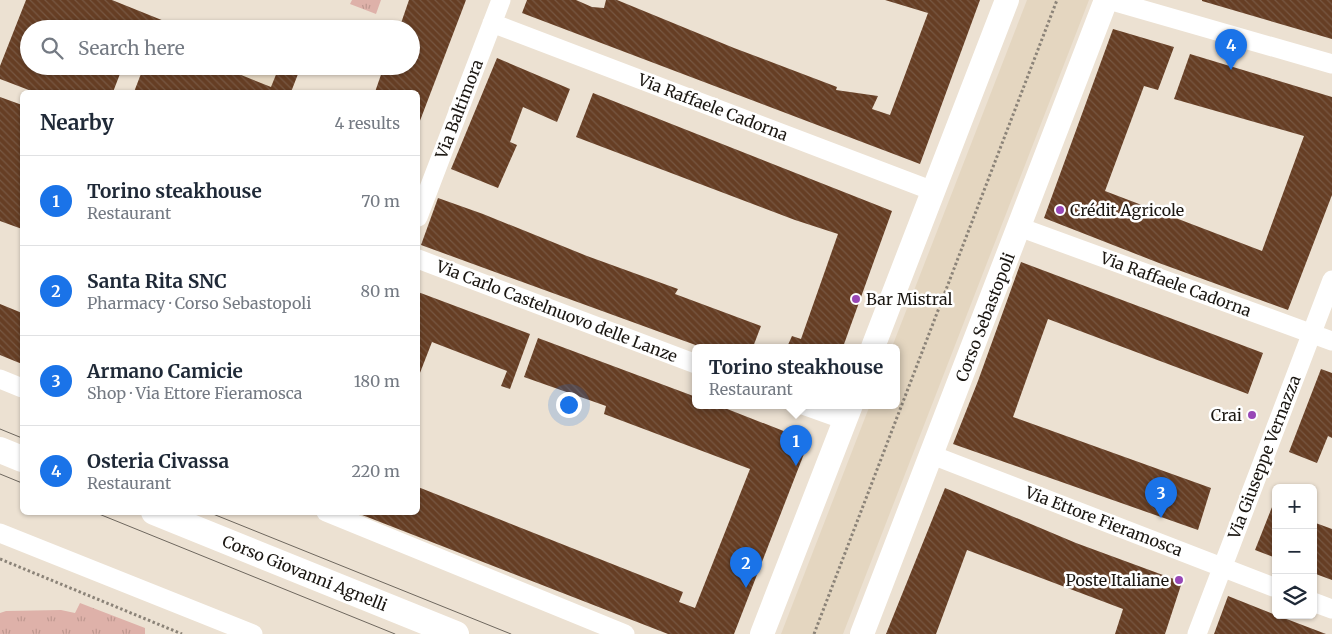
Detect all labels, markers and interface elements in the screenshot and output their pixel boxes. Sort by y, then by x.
search box [20,20,420,75]
pin: 4 [1215,29,1247,70]
icon: search [38,34,66,62]
text: Search here [78,36,185,60]
street label: Via Baltimora [431,56,487,162]
street label: Via Raffaele Cadorna [634,69,791,145]
text: Nearby [40,109,114,136]
text: 4 results [334,113,400,133]
text: Torino steakhouse [87,179,262,203]
text: 1 [52,191,60,211]
text: 70 m [361,191,400,211]
place label: Crédit Agricole [1070,200,1184,220]
text: Restaurant [87,203,171,223]
marker: Crédit Agricole [1054,204,1066,216]
street label: Via Raffaele Cadorna [1097,247,1254,321]
street label: Corso Sebastopoli [951,250,1019,384]
street label: Via Carlo Castelnuovo delle Lanze [433,255,680,366]
text: Santa Rita SNC [87,269,227,293]
text: 2 [51,281,61,301]
text: 80 m [361,281,400,301]
place label: Bar Mistral [866,289,953,309]
text: Pharmacy · Corso Sebastopoli [87,293,311,313]
marker: Bar Mistral [850,293,862,305]
popup [692,344,900,409]
text: Torino steakhouse [709,355,883,379]
text: Armano Camicie [87,359,243,383]
text: 3 [51,371,61,391]
text: 180 m [354,371,400,391]
street label: Via Giuseppe Vernazza [1223,372,1305,543]
text: Restaurant [709,379,793,399]
text: Shop · Via Ettore Fieramosca [87,383,302,403]
your location [556,392,582,418]
place label: Crai [1211,405,1242,425]
marker: Crai [1246,409,1258,421]
pin: 1 [780,425,812,466]
text: Osteria Civassa [87,449,229,473]
text: 4 [51,461,61,481]
text: 220 m [352,461,400,481]
text: Restaurant [87,473,171,493]
pin: 3 [1145,477,1177,518]
street label: Via Ettore Fieramosca [1022,481,1186,560]
map controls [1272,484,1317,619]
button: + [1272,484,1317,529]
button: − [1272,529,1317,574]
street label: Corso Giovanni Agnelli [220,531,390,615]
pin: 2 [730,547,762,588]
place label: Poste Italiane [1066,570,1169,590]
marker: Poste Italiane [1173,574,1185,586]
button: layers [1272,574,1317,619]

